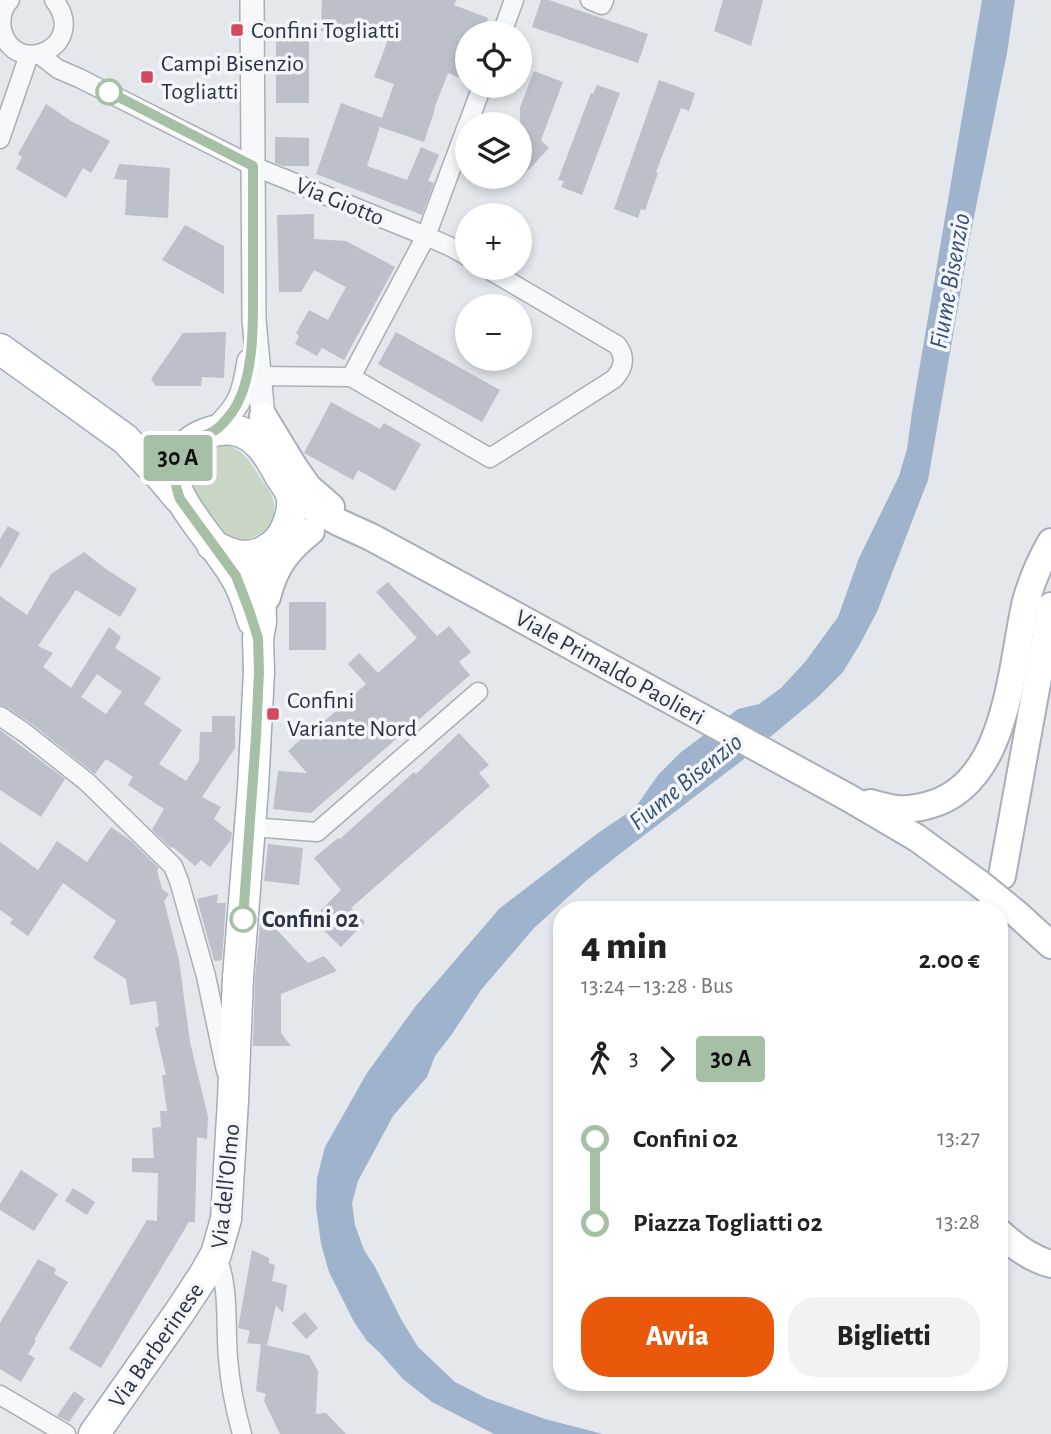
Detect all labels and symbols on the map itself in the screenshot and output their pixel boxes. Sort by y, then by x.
place label: Confini Togliatti [251,19,400,43]
marker: Confini Togliatti [229,22,245,38]
place label: Campi Bisenzio Togliatti [161,52,304,104]
marker: Campi Bisenzio Togliatti [139,69,155,85]
unlabelled marker [96,79,122,105]
street label: Via Giotto [292,173,387,231]
water label: Fiume Bisenzio [925,211,975,351]
line badge: 30 A [129,435,227,481]
street label: Viale Primaldo Paolieri [511,606,708,730]
place label: Confini Variante Nord [287,689,417,741]
marker: Confini Variante Nord [265,706,281,722]
water label: Fiume Bisenzio [624,729,747,835]
marker: Confini 02 [230,906,256,932]
place label: Confini 02 [262,908,359,932]
street label: Via dell'Olmo [208,1122,244,1250]
street label: Via Barberinese [105,1279,209,1412]

